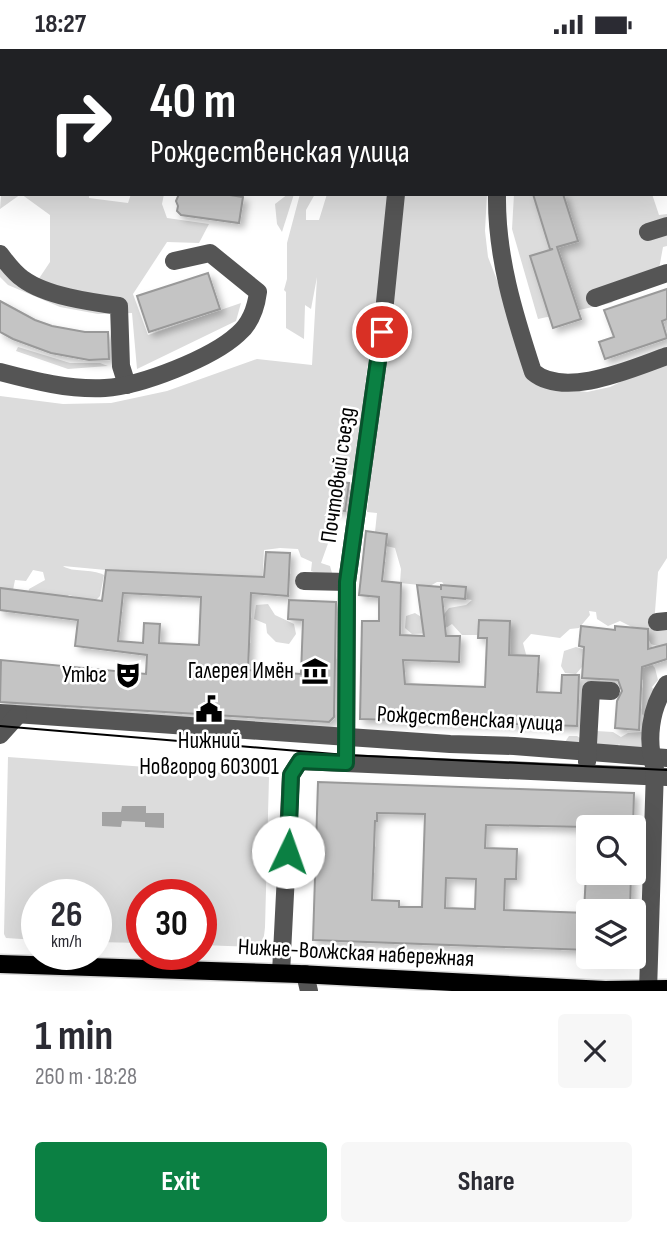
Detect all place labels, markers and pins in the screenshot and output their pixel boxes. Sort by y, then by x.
pin [352,302,412,362]
museum icon: Галерея Имён [300,656,330,686]
place label: Галерея Имён [188,657,294,685]
theatre icon: Утюг [113,660,143,690]
place label: Утюг [62,661,107,689]
public building icon: Нижний Новгород 603001 [194,694,224,724]
place label: Нижний Новгород 603001 [139,727,279,781]

